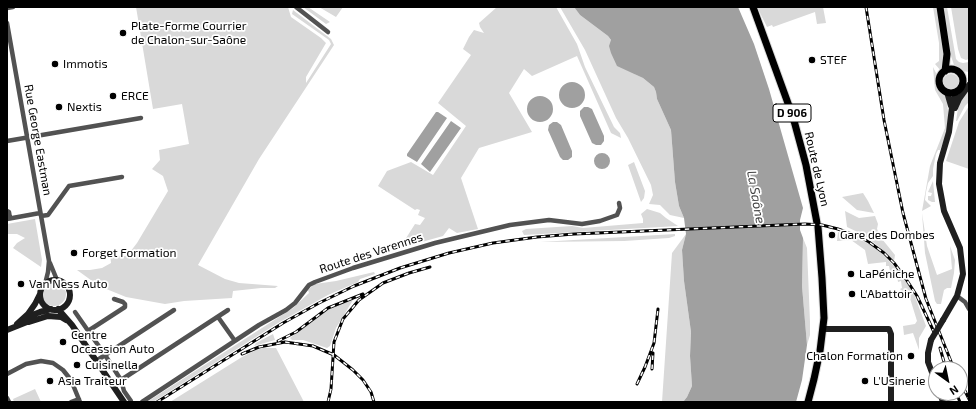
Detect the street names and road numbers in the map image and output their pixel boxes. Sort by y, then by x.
street label: Rue George Eastman [21,83,55,197]
road number: D 906 [773,104,811,122]
street label: Route de Lyon [801,130,833,208]
street label: Route des Varennes [317,229,425,277]

